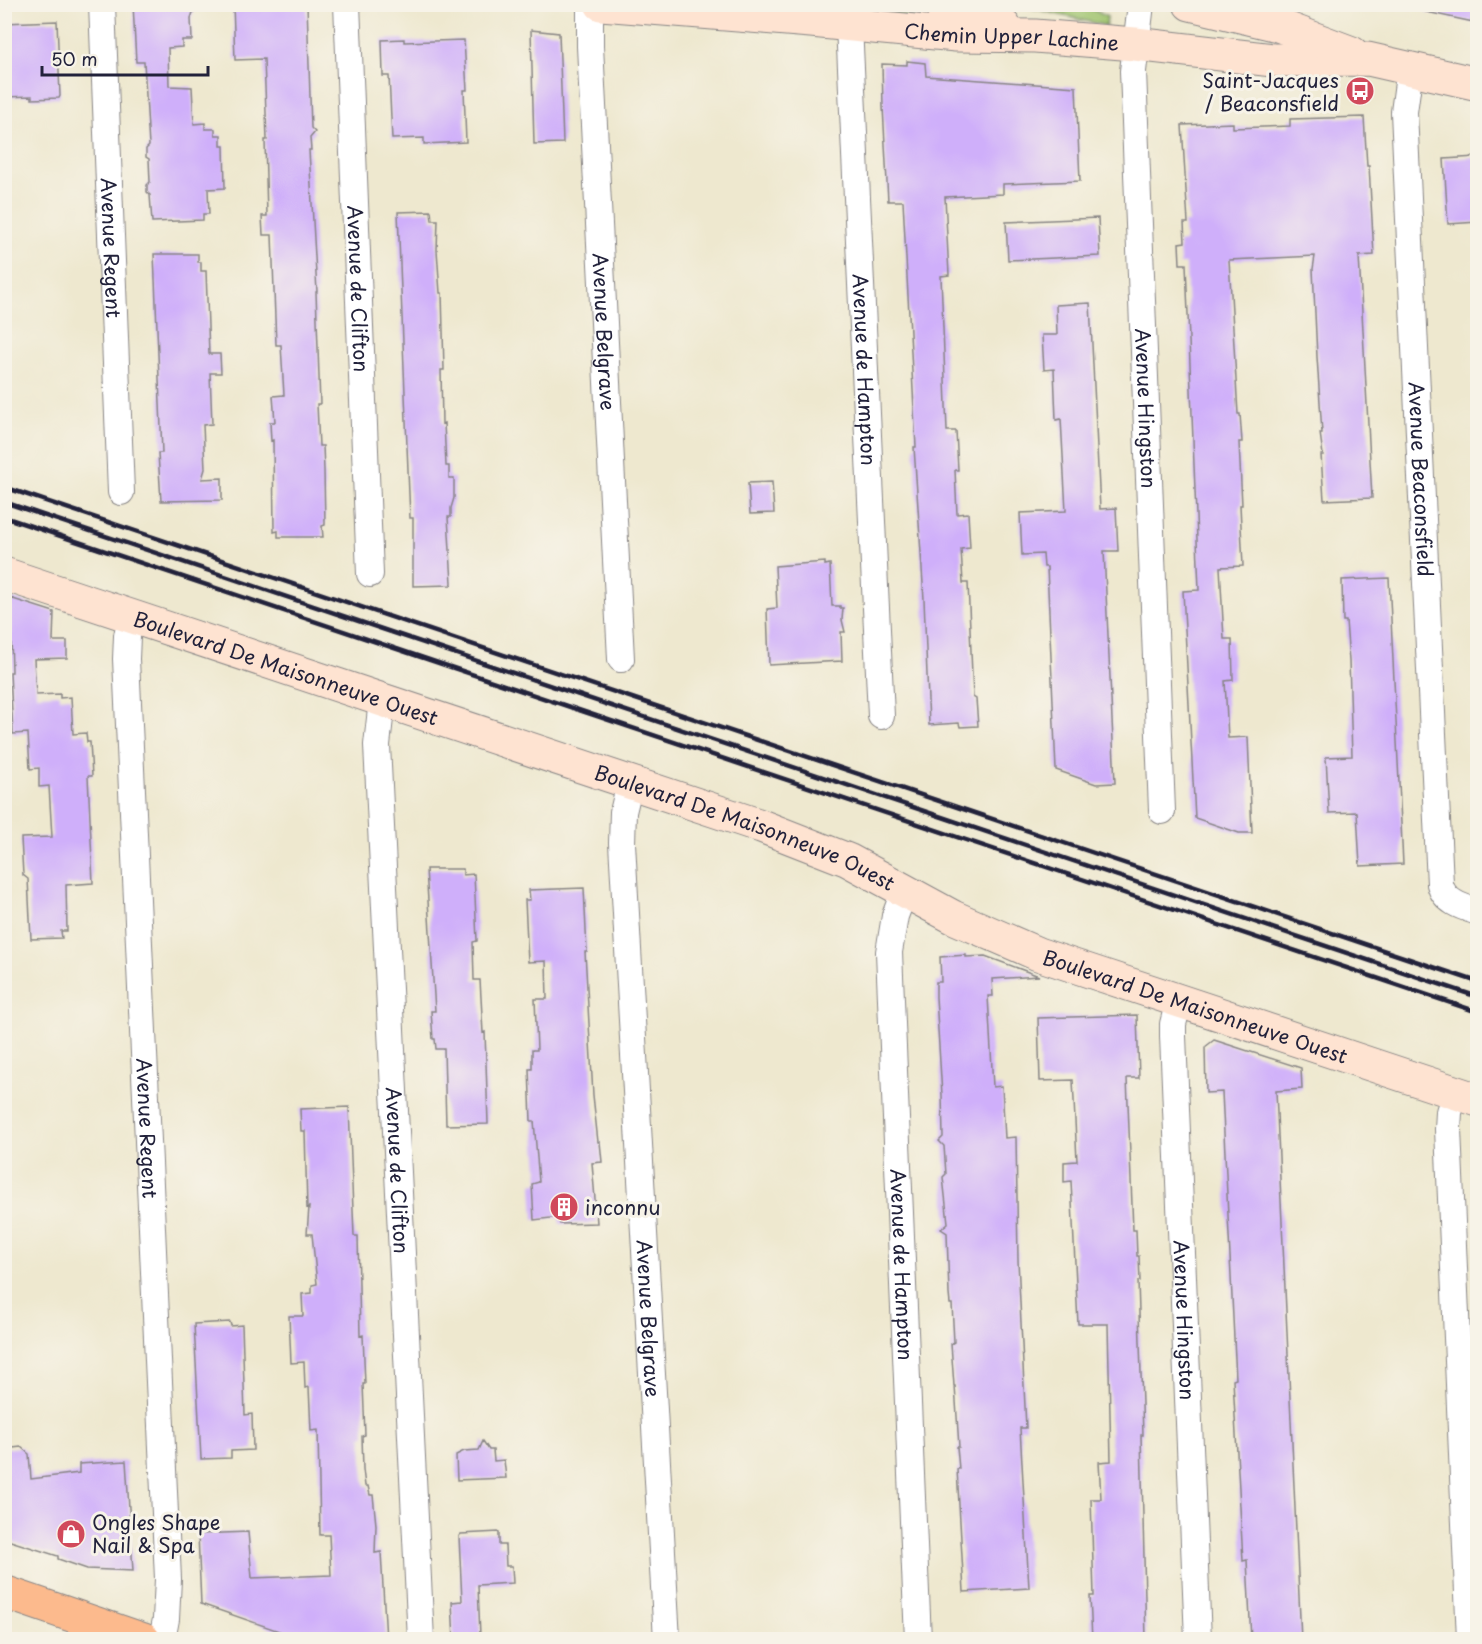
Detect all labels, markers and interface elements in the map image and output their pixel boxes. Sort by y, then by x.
street label: Chemin Upper Lachine [903,15,1120,58]
scale bar [42,39,208,77]
text: 50 m [51,45,98,72]
place label: Saint-Jacques / Beaconsfield [1202,65,1339,118]
bus stop icon: Saint-Jacques / Beaconsfield [1344,75,1376,107]
street label: Avenue Regent [94,177,129,319]
street label: Avenue de Clifton [340,205,377,373]
street label: Avenue Belgrave [585,252,623,411]
street label: Avenue de Hampton [846,273,884,466]
street label: Avenue Hingston [1128,328,1164,489]
street label: Avenue Beaconsfield [1402,381,1441,577]
street label: Boulevard De Maisonneuve Ouest [130,603,442,732]
street label: Boulevard De Maisonneuve Ouest [591,757,900,898]
street label: Boulevard De Maisonneuve Ouest [1039,942,1351,1071]
street label: Avenue Regent [129,1057,166,1199]
street label: Avenue de Clifton [379,1086,417,1254]
street label: Avenue de Hampton [883,1168,921,1361]
building icon: inconnu [548,1191,580,1223]
place label: inconnu [585,1192,660,1222]
street label: Avenue Belgrave [629,1239,668,1398]
street label: Avenue Hingston [1166,1239,1203,1401]
place label: Ongles Shape Nail & Spa [92,1507,220,1560]
shop icon: Ongles Shape Nail & Spa [55,1518,87,1550]

